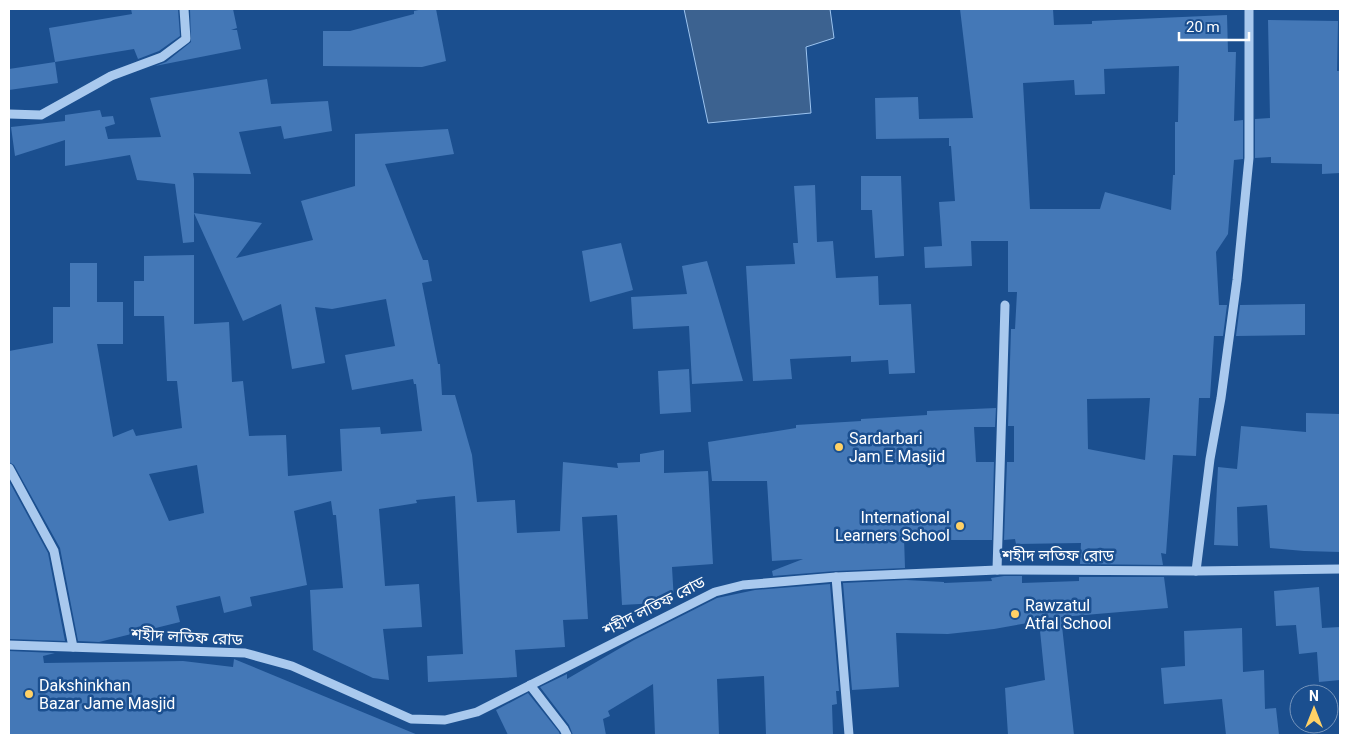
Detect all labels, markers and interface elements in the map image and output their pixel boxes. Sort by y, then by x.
scale bar [1179,10,1249,42]
text: 20 m [1186,18,1220,36]
place label: Sardarbari Jam E Masjid [849,429,945,466]
marker: Sardarbari Jam E Masjid [833,441,845,453]
place label: International Learners School [835,508,950,545]
marker: International Learners School [954,520,966,532]
street label: শহীদ লতিফ রোড [1001,546,1115,565]
street label: শহীদ লতিফ রোড [599,572,709,640]
place label: Rawzatul Atfal School [1025,596,1112,633]
marker: Rawzatul Atfal School [1009,608,1021,620]
street label: শহীদ লতিফ রোড [130,625,244,649]
place label: Dakshinkhan Bazar Jame Masjid [39,676,175,713]
north arrow [1289,684,1339,734]
marker: Dakshinkhan Bazar Jame Masjid [23,688,35,700]
text: N [1309,688,1319,704]

